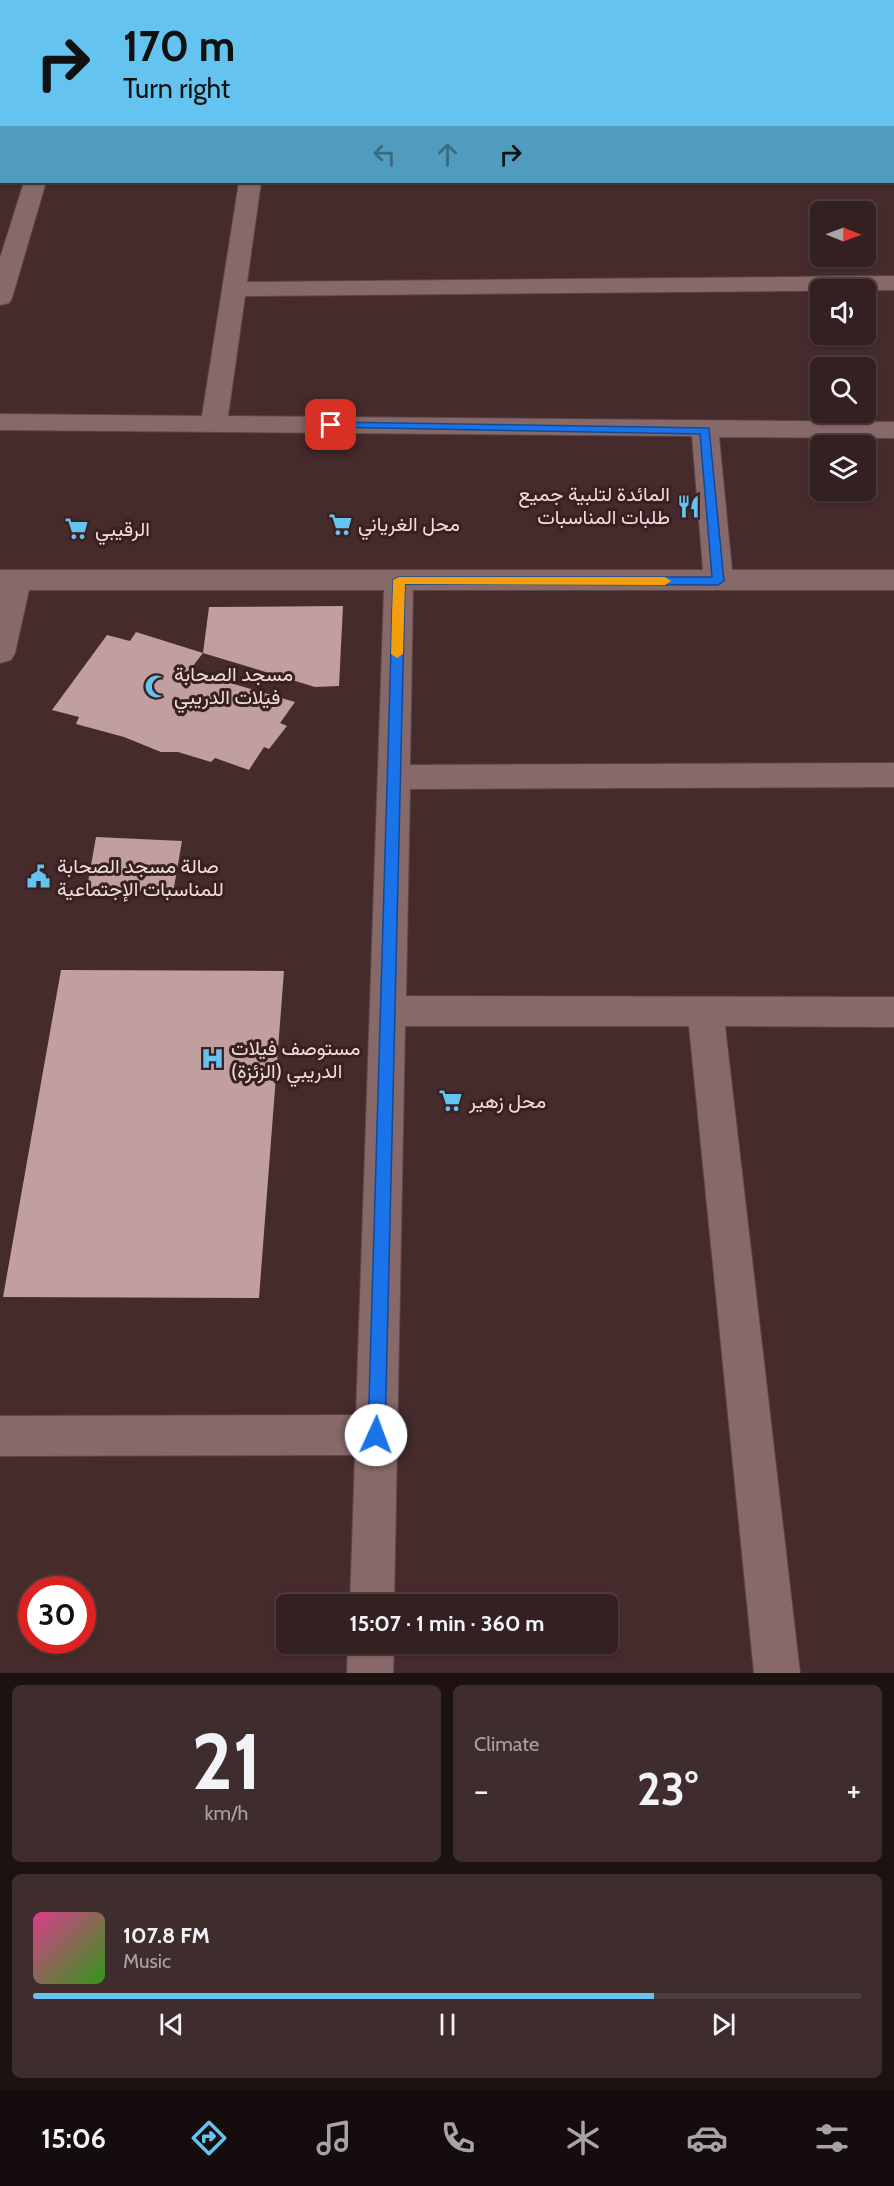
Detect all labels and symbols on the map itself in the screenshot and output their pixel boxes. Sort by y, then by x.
north arrow [810,201,876,267]
pin [305,399,356,450]
place label: المائدة لتلبية جميع طلبات المناسبات [518,482,670,529]
restaurant icon: المائدة لتلبية جميع طلبات المناسبات [675,493,701,519]
supermarket icon: محل الغرياني [327,511,353,537]
place label: محل الغرياني [358,512,460,541]
supermarket icon: الرقيبي [64,516,90,542]
place label: الرقيبي [95,517,150,546]
place label: مسجد الصحابة فيلات الدريبي [174,662,293,714]
mosque icon: مسجد الصحابة فيلات الدريبي [143,673,169,699]
place label: صالة مسجد الصحابة للمناسبات الإجتماعية [57,854,224,902]
public building icon: صالة مسجد الصحابة للمناسبات الإجتماعية [26,864,52,890]
place label: مستوصف فيلات الدريبي (الزئزة) [231,1036,360,1088]
hospital icon: مستوصف فيلات الدريبي (الزئزة) [200,1046,226,1072]
supermarket icon: محل زهير [438,1088,464,1114]
place label: محل زهير [468,1089,546,1114]
position arrow [344,1403,408,1467]
speed limit sign: 30 [18,1576,96,1654]

